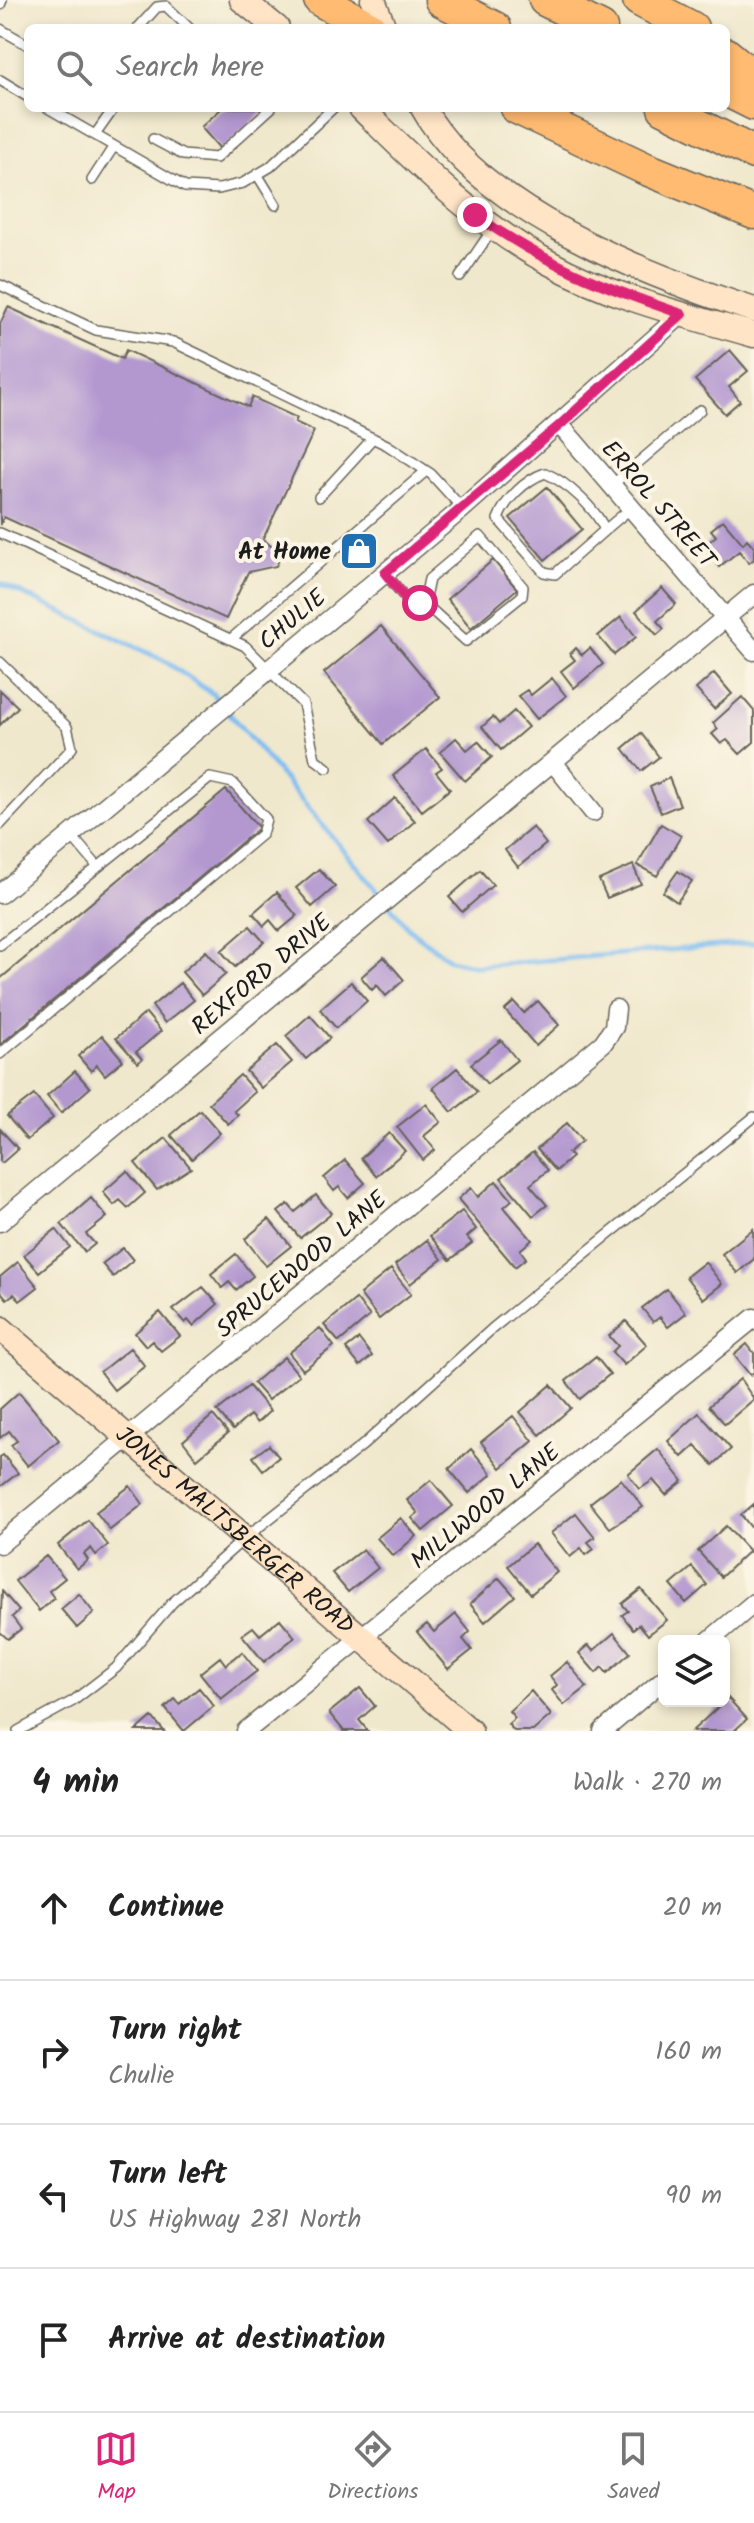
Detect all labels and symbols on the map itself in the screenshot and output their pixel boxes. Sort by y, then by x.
route end [457,197,493,233]
street label: ERROL STREET [591,432,726,580]
shop icon: At Home [338,530,380,572]
place label: At Home [238,533,331,572]
street label: CHULIE [250,579,337,661]
route start [402,585,438,621]
street label: REXFORD DRIVE [183,904,342,1046]
street label: SPRUCEWOOD LANE [208,1181,397,1349]
street label: JONES MALTSBERGER ROAD [106,1417,363,1645]
street label: MILLWOOD LANE [402,1434,570,1580]

